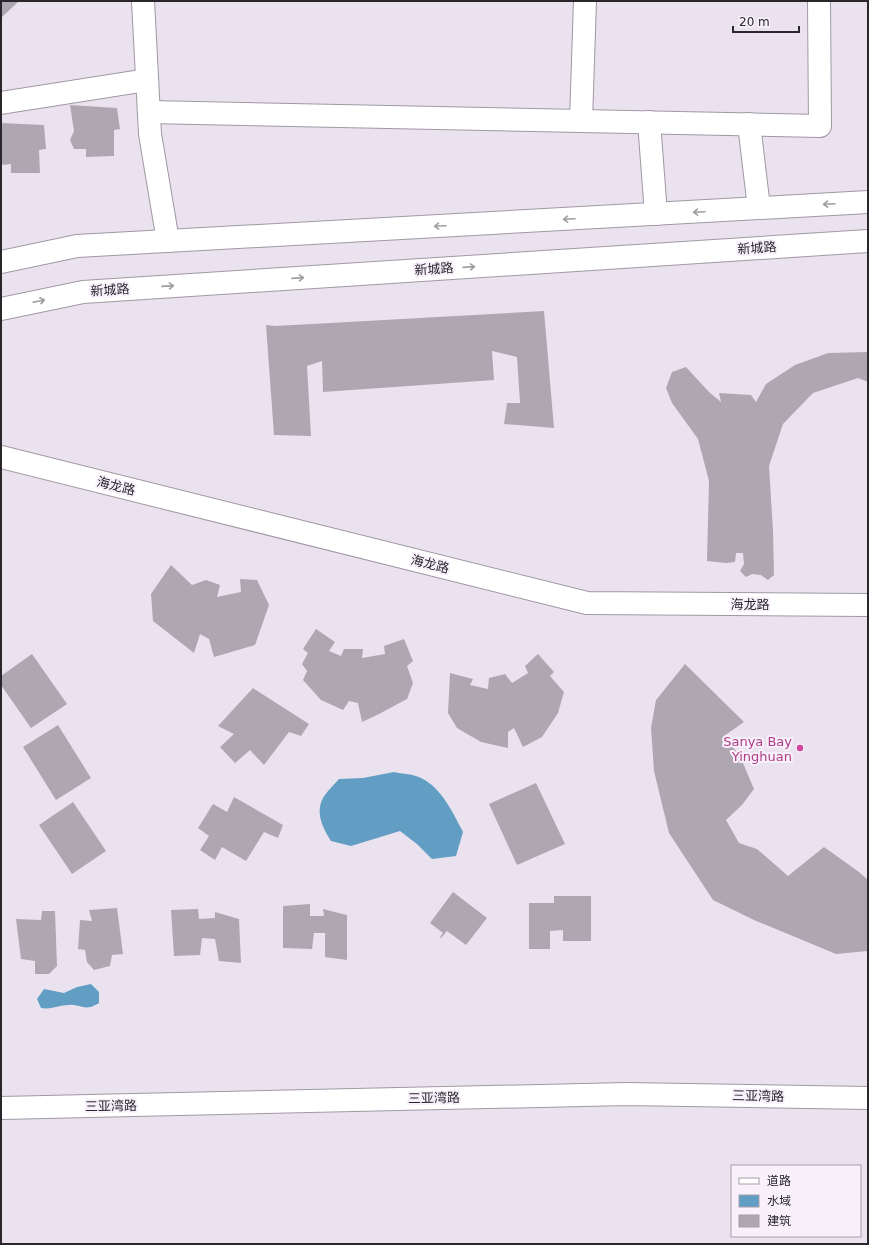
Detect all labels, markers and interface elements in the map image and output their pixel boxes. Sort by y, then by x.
scale bar [733,8,799,34]
text: 20 m [739,15,770,29]
one-way arrow [823,201,836,208]
one-way arrow [693,208,706,215]
one-way arrow [563,215,576,222]
one-way arrow [434,222,447,229]
street label: 新城路 [737,239,777,257]
street label: 新城路 [414,260,454,278]
one-way arrow [462,263,475,270]
one-way arrow [291,274,304,281]
street label: 新城路 [90,281,130,299]
one-way arrow [161,283,174,290]
one-way arrow [32,297,45,305]
street label: 海龙路 [95,474,137,498]
street label: 海龙路 [409,552,451,576]
street label: 海龙路 [730,597,770,612]
place label: Sanya Bay Yinghuan [723,734,792,764]
marker: Sanya Bay Yinghuan [795,743,805,753]
street label: 三亚湾路 [732,1088,784,1104]
street label: 三亚湾路 [408,1090,460,1106]
street label: 三亚湾路 [85,1098,137,1114]
legend [731,1165,861,1237]
text: 道路 [767,1174,791,1188]
text: 水域 [767,1194,791,1208]
text: 建筑 [767,1214,791,1228]

